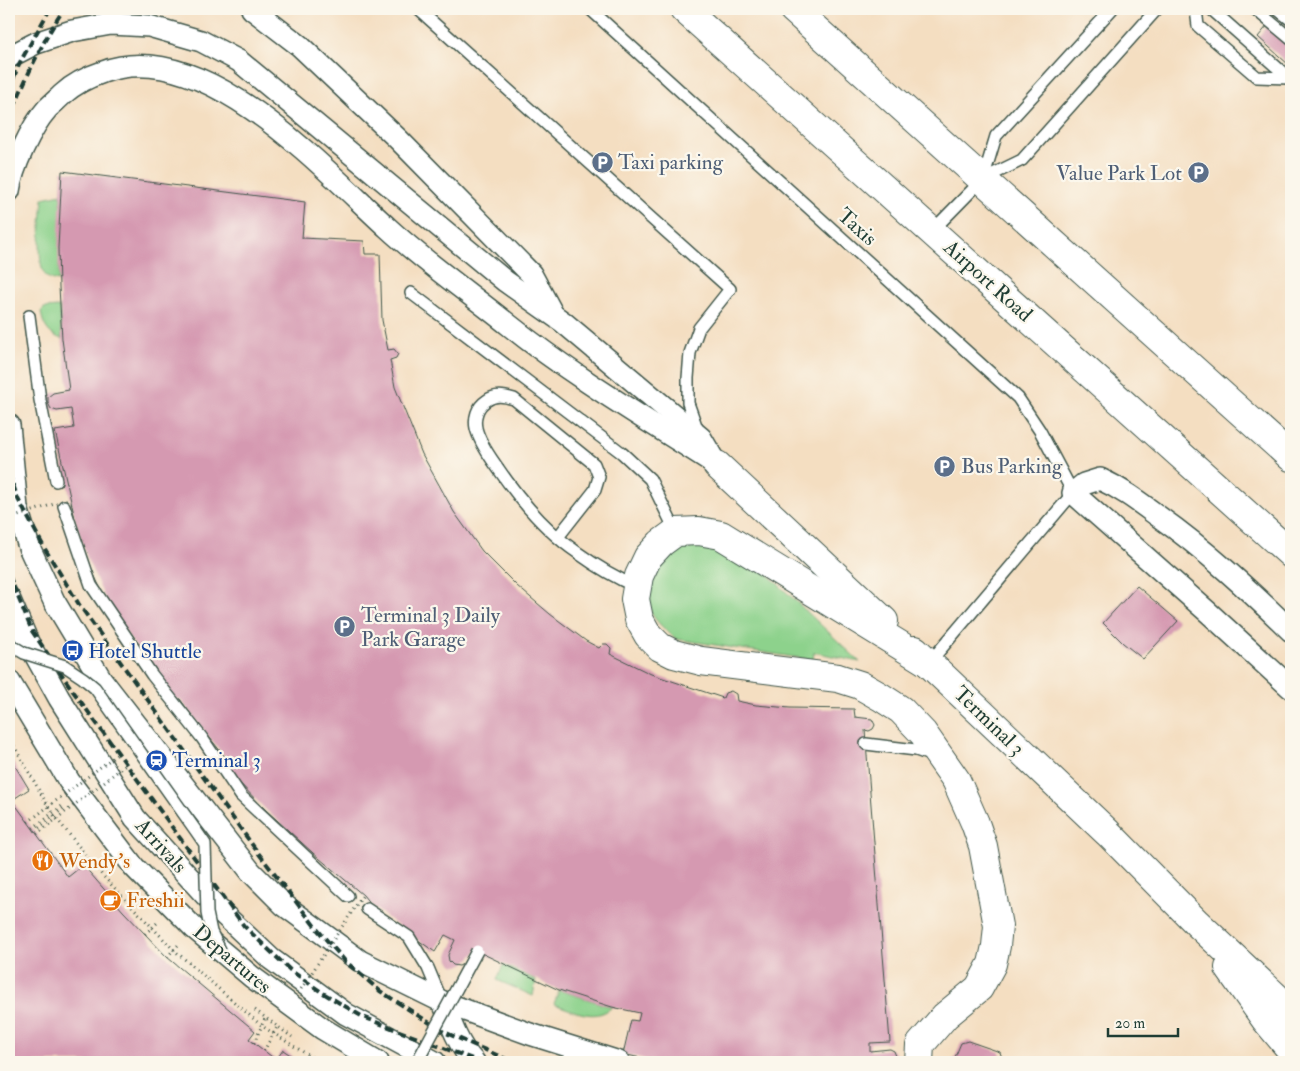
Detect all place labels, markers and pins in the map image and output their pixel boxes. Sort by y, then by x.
place label: Taxi parking [618,149,724,176]
parking icon: Taxi parking [590,150,614,174]
place label: Value Park Lot [1056,160,1182,187]
parking icon: Value Park Lot [1186,161,1210,185]
place label: Bus Parking [961,453,1063,480]
parking icon: Bus Parking [933,454,957,478]
place label: Terminal 3 Daily Park Garage [361,602,501,653]
parking icon: Terminal 3 Daily Park Garage [333,615,357,639]
place label: Hotel Shuttle [88,638,202,665]
bus stop icon: Hotel Shuttle [60,639,84,663]
place label: Terminal 3 [172,747,261,774]
station icon: Terminal 3 [144,748,168,772]
place label: Wendy's [58,848,130,875]
restaurant icon: Wendy's [31,849,55,873]
place label: Freshii [126,887,185,914]
cafe icon: Freshii [98,888,122,912]

